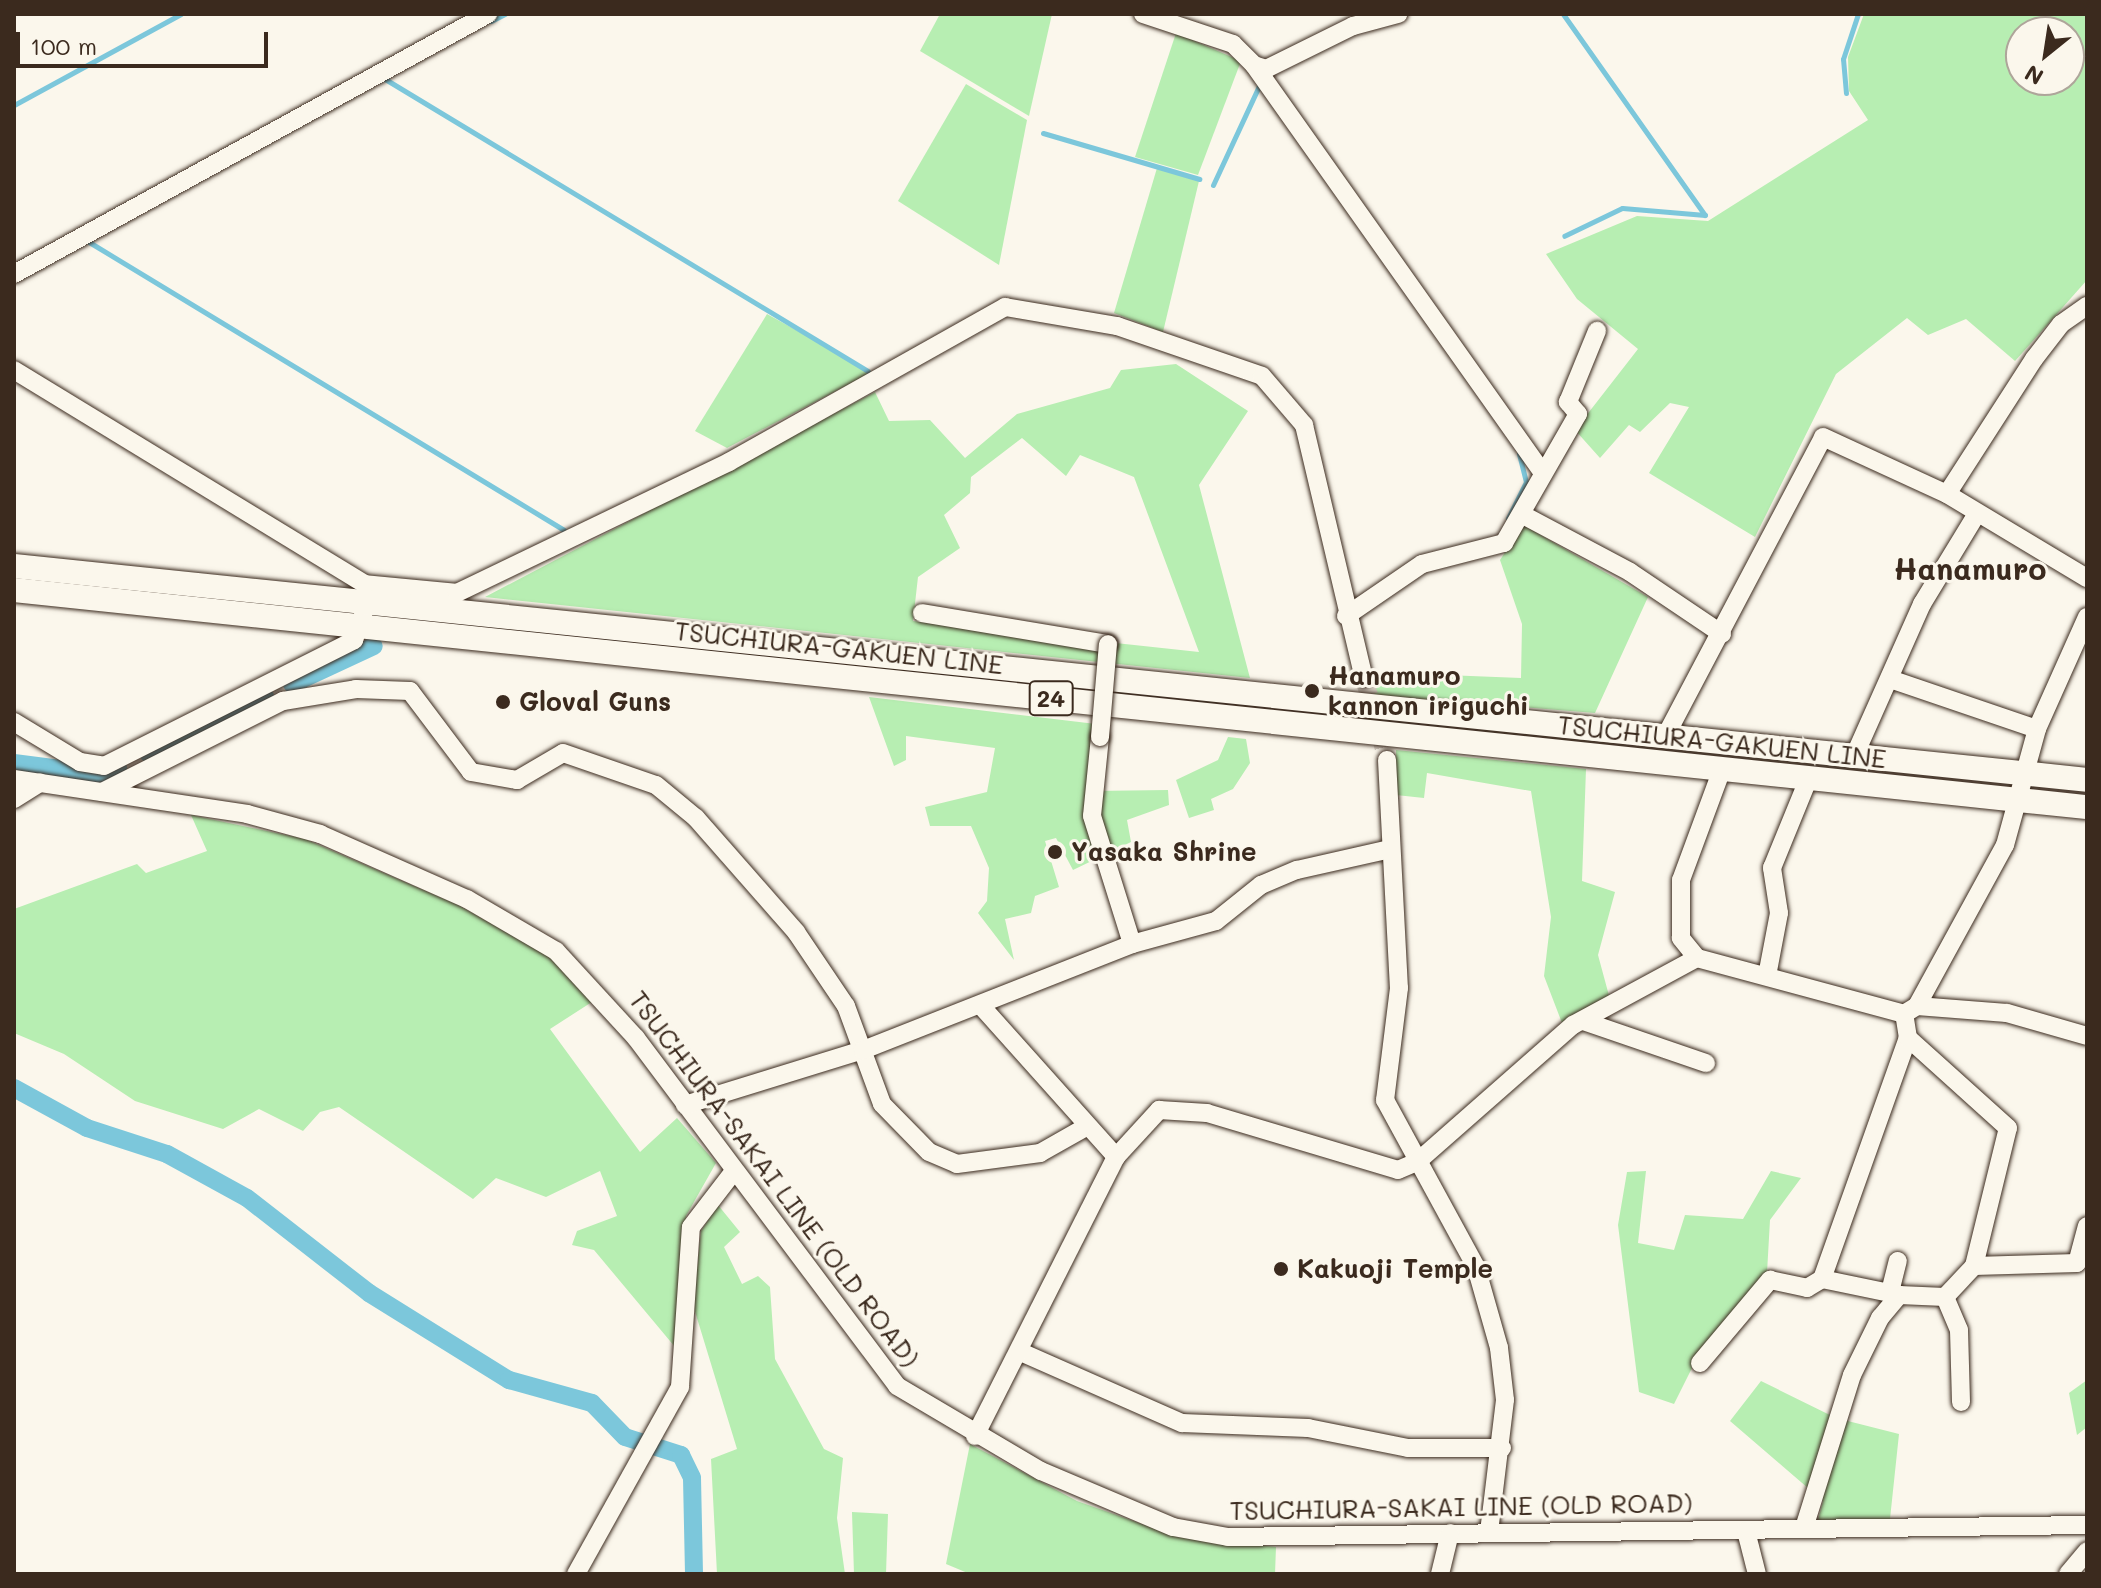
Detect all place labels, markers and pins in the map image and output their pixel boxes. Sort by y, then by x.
place label: Hanamuro kannon iriguchi [1328,660,1529,722]
marker: Hanamuro kannon iriguchi [1303,682,1321,700]
place label: Gloval Guns [519,686,671,718]
marker: Gloval Guns [494,693,512,711]
place label: Yasaka Shrine [1071,836,1257,868]
marker: Yasaka Shrine [1046,843,1064,861]
place label: Kakuoji Temple [1297,1253,1493,1285]
marker: Kakuoji Temple [1272,1260,1290,1278]

